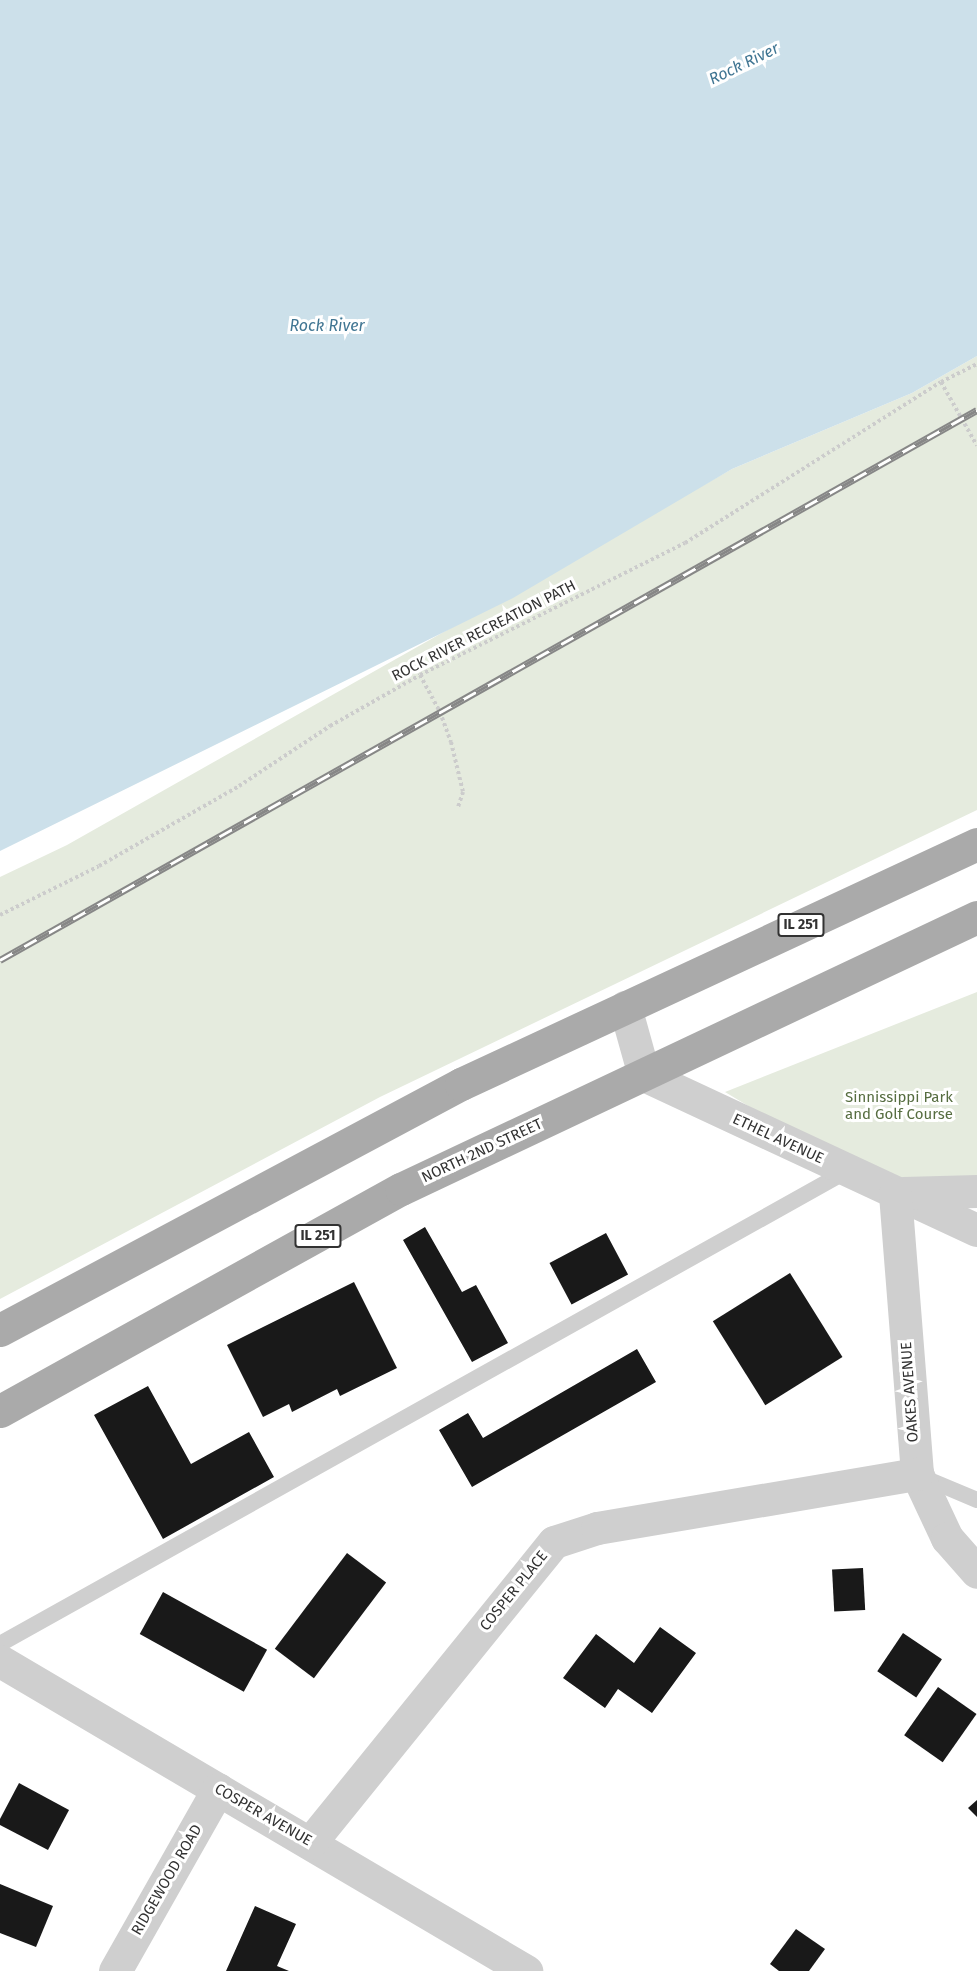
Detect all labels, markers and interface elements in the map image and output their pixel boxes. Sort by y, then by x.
water label: Rock River [706,39,782,89]
water label: Rock River [289,316,365,336]
street label: ROCK RIVER RECREATION PATH [389,577,579,685]
road number: IL 251 [777,914,825,936]
park label: Sinnissippi Park and Golf Course [845,1088,953,1123]
street label: ETHEL AVENUE [730,1110,826,1168]
street label: NORTH 2ND STREET [419,1115,545,1187]
road number: IL 251 [294,1225,342,1247]
street label: OAKES AVENUE [898,1341,922,1443]
street label: COSPER PLACE [476,1547,552,1635]
street label: COSPER AVENUE [211,1780,315,1850]
street label: RIDGEWOOD ROAD [128,1821,206,1939]

